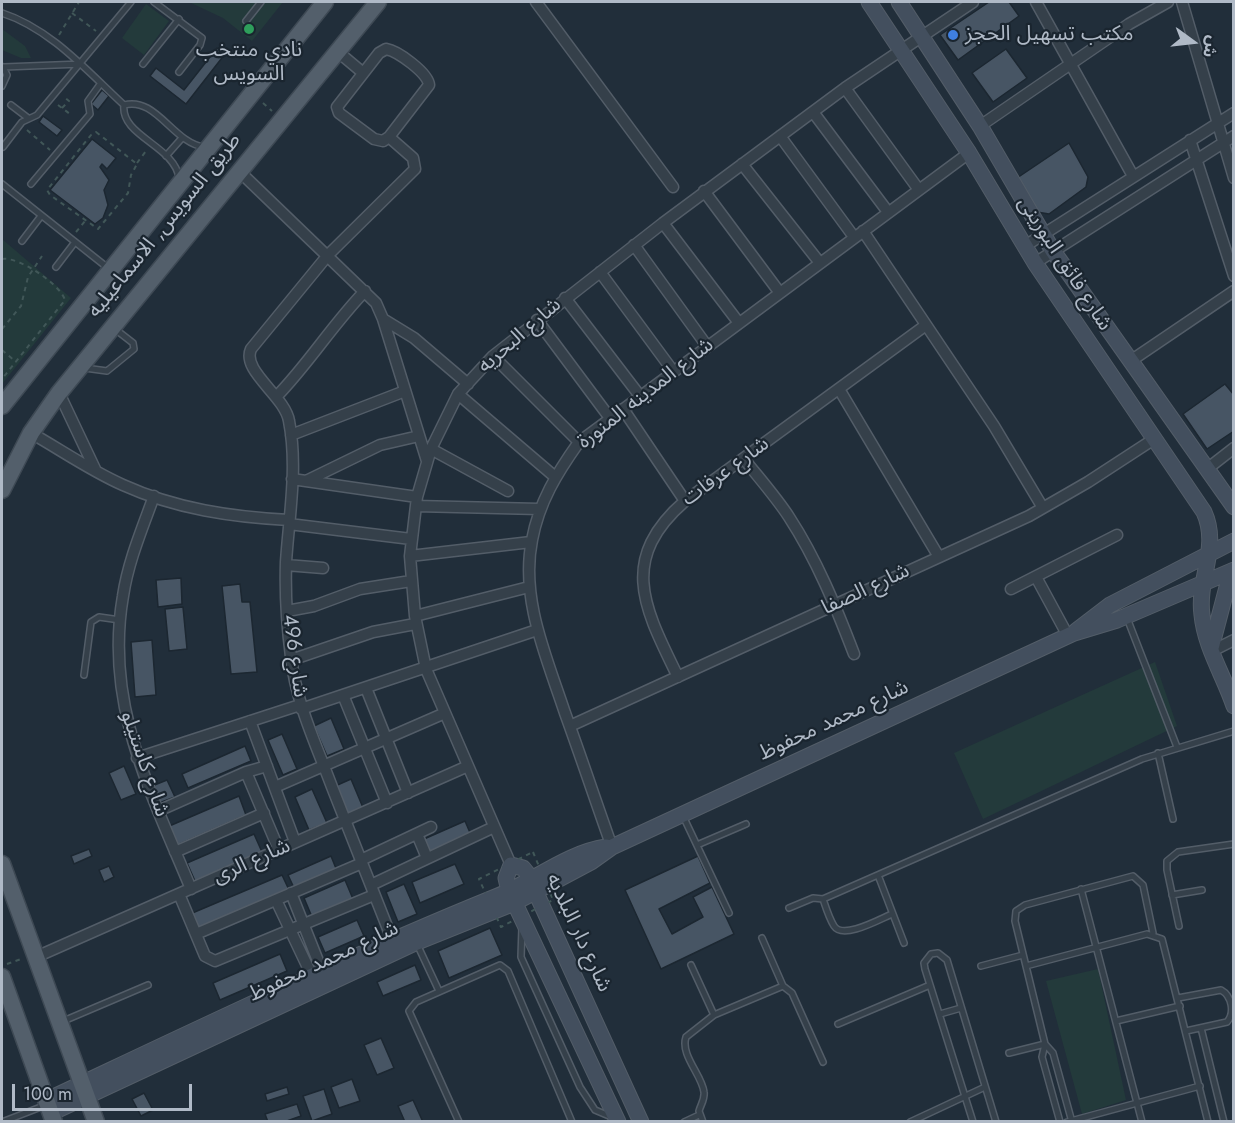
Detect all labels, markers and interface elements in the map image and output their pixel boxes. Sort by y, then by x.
north arrow [1163,12,1223,72]
marker: نادي منتخب السويس [242,22,256,36]
place label: مكتب تسهيل الحجز [965,22,1134,48]
marker: مكتب تسهيل الحجز [946,28,960,42]
text: ش [1197,33,1225,60]
place label: نادي منتخب السويس [196,38,302,88]
street label: طريق السويس, الاسماعيليه [83,129,247,323]
street label: شارع فائق البورينى [1011,192,1117,336]
street label: شارع البحريه [473,293,567,379]
street label: شارع المدينه المنورة [573,333,719,455]
street label: شارع عرفات [677,432,775,512]
street label: شارع الصفا [818,559,914,621]
street label: شارع 496 [276,613,312,699]
street label: شارع محمد محفوظ [755,675,913,767]
street label: شارع كاستيلو [114,708,174,820]
street label: شارع الرى [209,834,295,890]
street label: شارع دار البلديه [540,870,616,996]
street label: شارع محمد محفوظ [245,916,403,1008]
scale bar [15,1072,195,1110]
text: 100 m [23,1081,72,1107]

